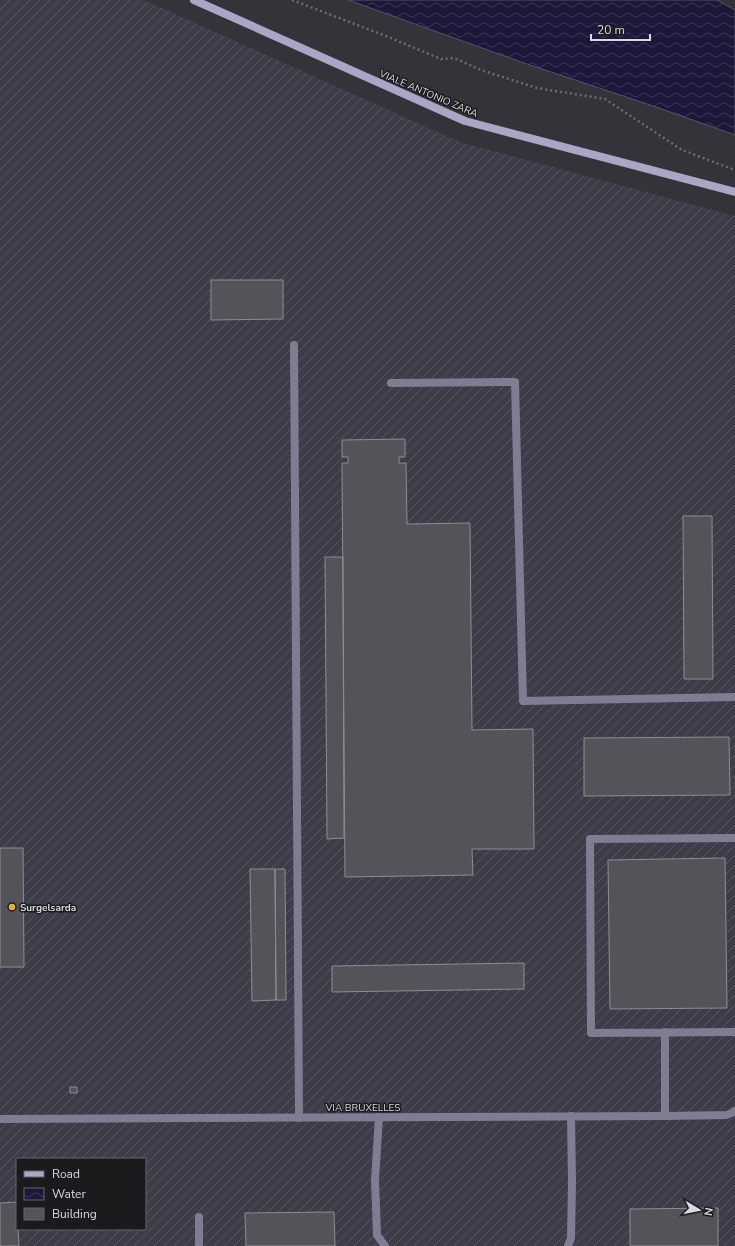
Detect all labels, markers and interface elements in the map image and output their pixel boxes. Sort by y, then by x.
scale bar [591,16,650,42]
text: 20 m [597,22,625,38]
street label: VIALE ANTONIO ZARA [376,66,481,121]
place label: Surgelsarda [20,901,76,915]
marker: Surgelsarda [7,902,17,912]
street label: VIA BRUXELLES [324,1101,401,1115]
legend [16,1158,146,1230]
text: Road [52,1166,80,1182]
text: Water [52,1186,86,1202]
north arrow [679,1190,719,1230]
text: Building [52,1206,97,1222]
text: N [700,1206,716,1217]

